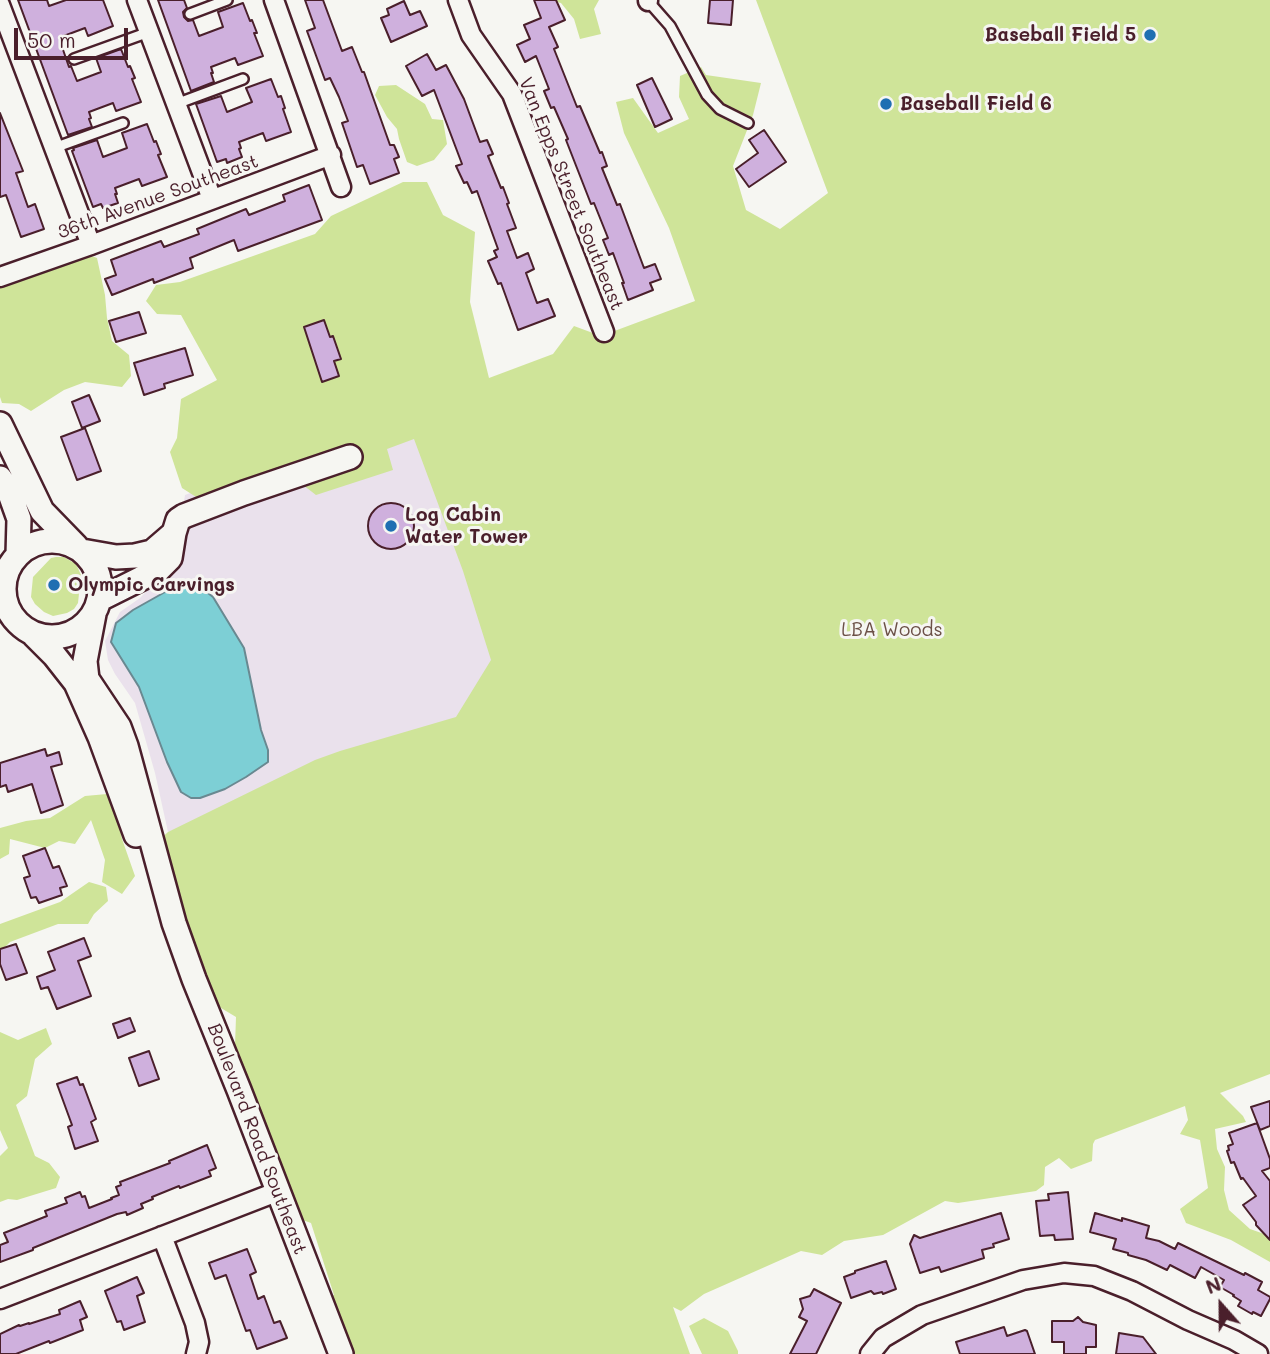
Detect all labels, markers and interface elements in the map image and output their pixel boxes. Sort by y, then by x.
scale bar [18,14,131,58]
place label: Baseball Field 5 [985,24,1136,46]
text: 50 m [27,26,76,53]
marker: Baseball Field 5 [1142,27,1158,43]
street label: Van Epps Street Southeast [514,74,628,314]
place label: Baseball Field 6 [900,93,1052,115]
marker: Baseball Field 6 [878,96,894,112]
street label: 36th Avenue Southeast [54,150,262,244]
place label: Log Cabin Water Tower [405,504,528,548]
marker: Log Cabin Water Tower [383,518,399,534]
place label: Olympic Carvings [68,574,235,596]
marker: Olympic Carvings [46,577,62,593]
park label: LBA Woods [841,619,943,641]
street label: Boulevard Road Southeast [202,1020,312,1258]
north arrow [1186,1270,1256,1340]
text: N [1202,1271,1224,1299]

